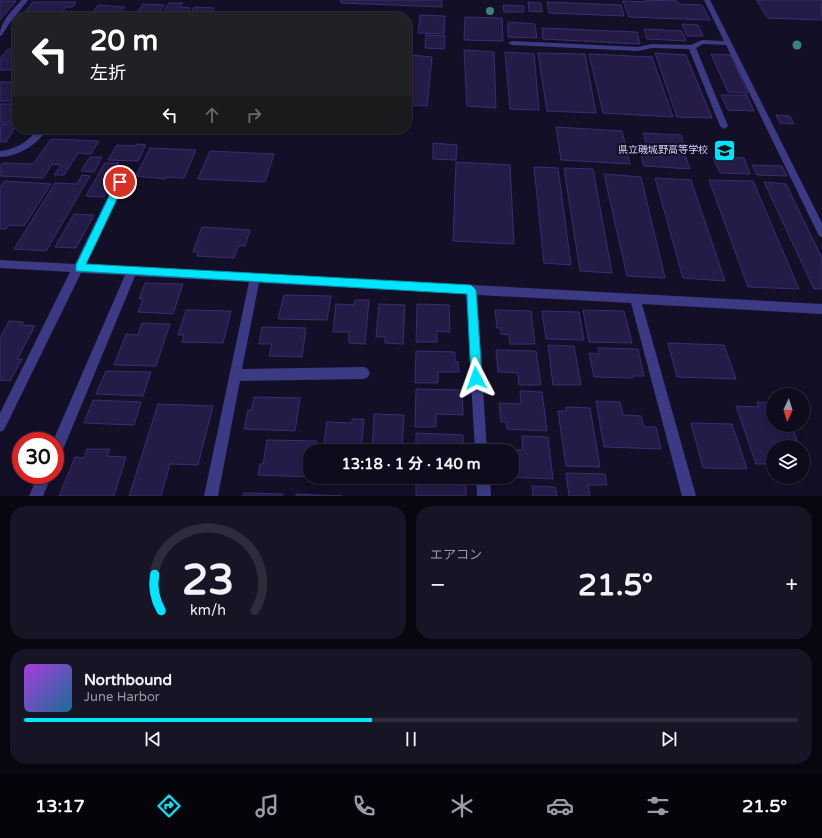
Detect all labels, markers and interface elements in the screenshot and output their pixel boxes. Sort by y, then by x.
text: 20 m [90,24,158,58]
icon: left [24,28,76,80]
text: 左折 [90,62,126,84]
icon: left [159,104,181,126]
icon: ahead [201,104,223,126]
icon: right [243,104,265,126]
school or university icon: 県立磯城野高等学校 [711,137,737,163]
place label: 県立磯城野高等学校 [618,144,708,156]
pin [103,165,137,199]
icon: arrive [109,171,131,193]
position arrow [455,357,497,399]
north arrow [766,388,810,432]
map controls [766,388,810,484]
speed limit sign: 30 [12,432,64,484]
button: layers [766,440,810,484]
text: 13:18 · 1 分 · 140 m [341,455,481,473]
text: エアコン [430,547,482,563]
text: 23 [182,555,234,605]
text: 21.5° [578,567,653,604]
text: − [430,572,446,598]
text: + [786,572,798,598]
text: km/h [190,601,226,618]
text: Northbound [84,671,172,689]
text: June Harbor [84,689,160,705]
icon: previous [142,728,164,750]
icon: pause [400,728,422,750]
icon: next [658,728,680,750]
icon: directions [155,792,183,820]
icon: music [253,792,281,820]
icon: phone [350,792,378,820]
icon: climate [448,792,476,820]
icon: car [546,792,574,820]
icon: filters [644,792,672,820]
text: 13:17 [35,795,85,817]
text: 21.5° [742,795,787,817]

